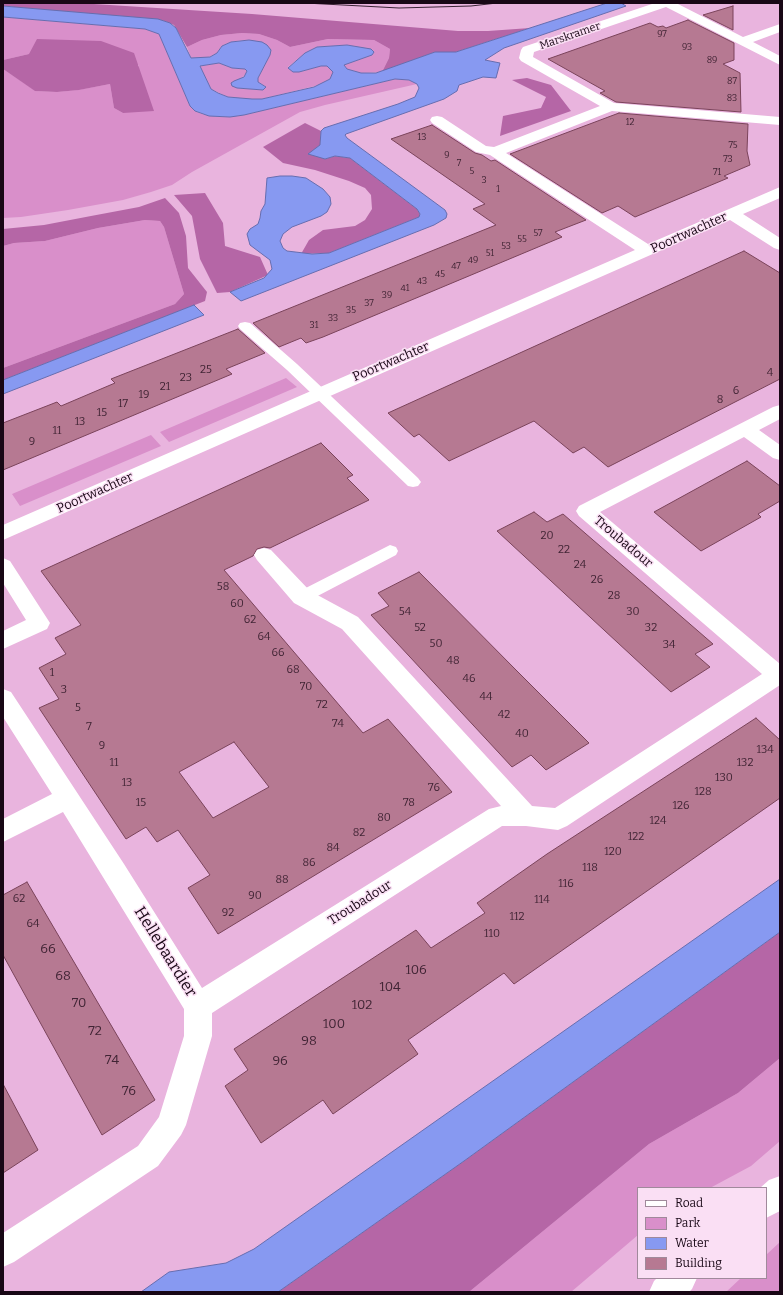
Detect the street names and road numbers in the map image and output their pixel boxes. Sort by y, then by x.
street label: Marskramer [538,19,602,53]
street label: Poortwachter [648,209,730,257]
street label: Poortwachter [350,339,432,385]
street label: Poortwachter [54,469,136,517]
street label: Troubadour [590,513,656,571]
street label: Troubadour [325,877,395,929]
street label: Hellebaardier [130,903,200,1001]

